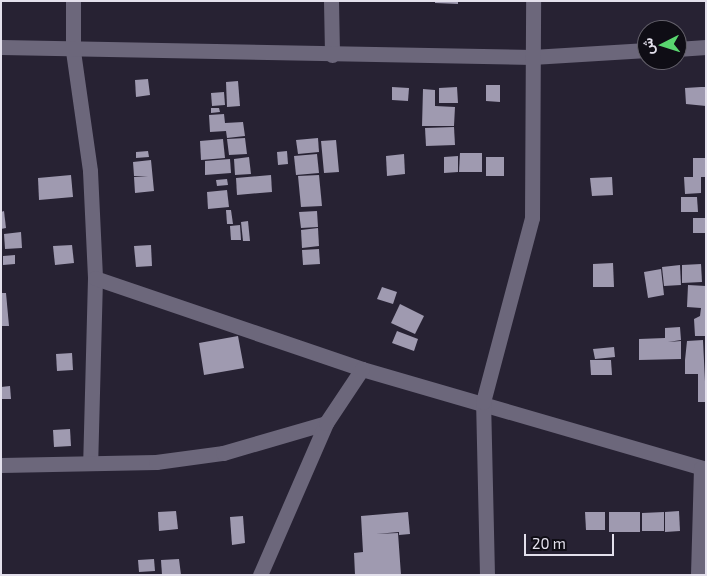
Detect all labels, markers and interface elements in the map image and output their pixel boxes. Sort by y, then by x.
north arrow [637,20,687,70]
text: ش [638,37,657,55]
scale bar [527,524,617,556]
text: 20 m [532,534,566,552]

